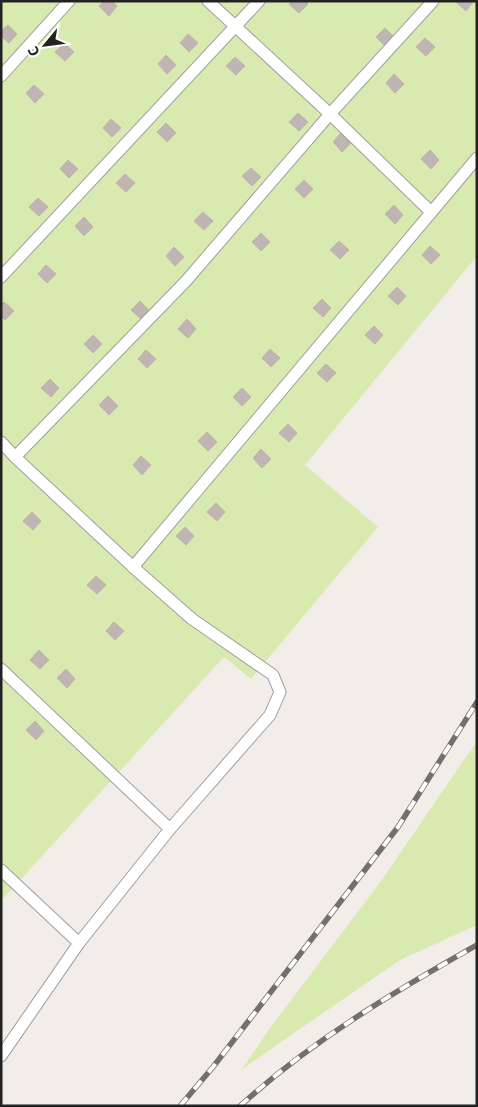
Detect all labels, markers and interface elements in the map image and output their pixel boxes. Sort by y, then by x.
north arrow [20,20,70,70]
text: С [23,43,44,60]

